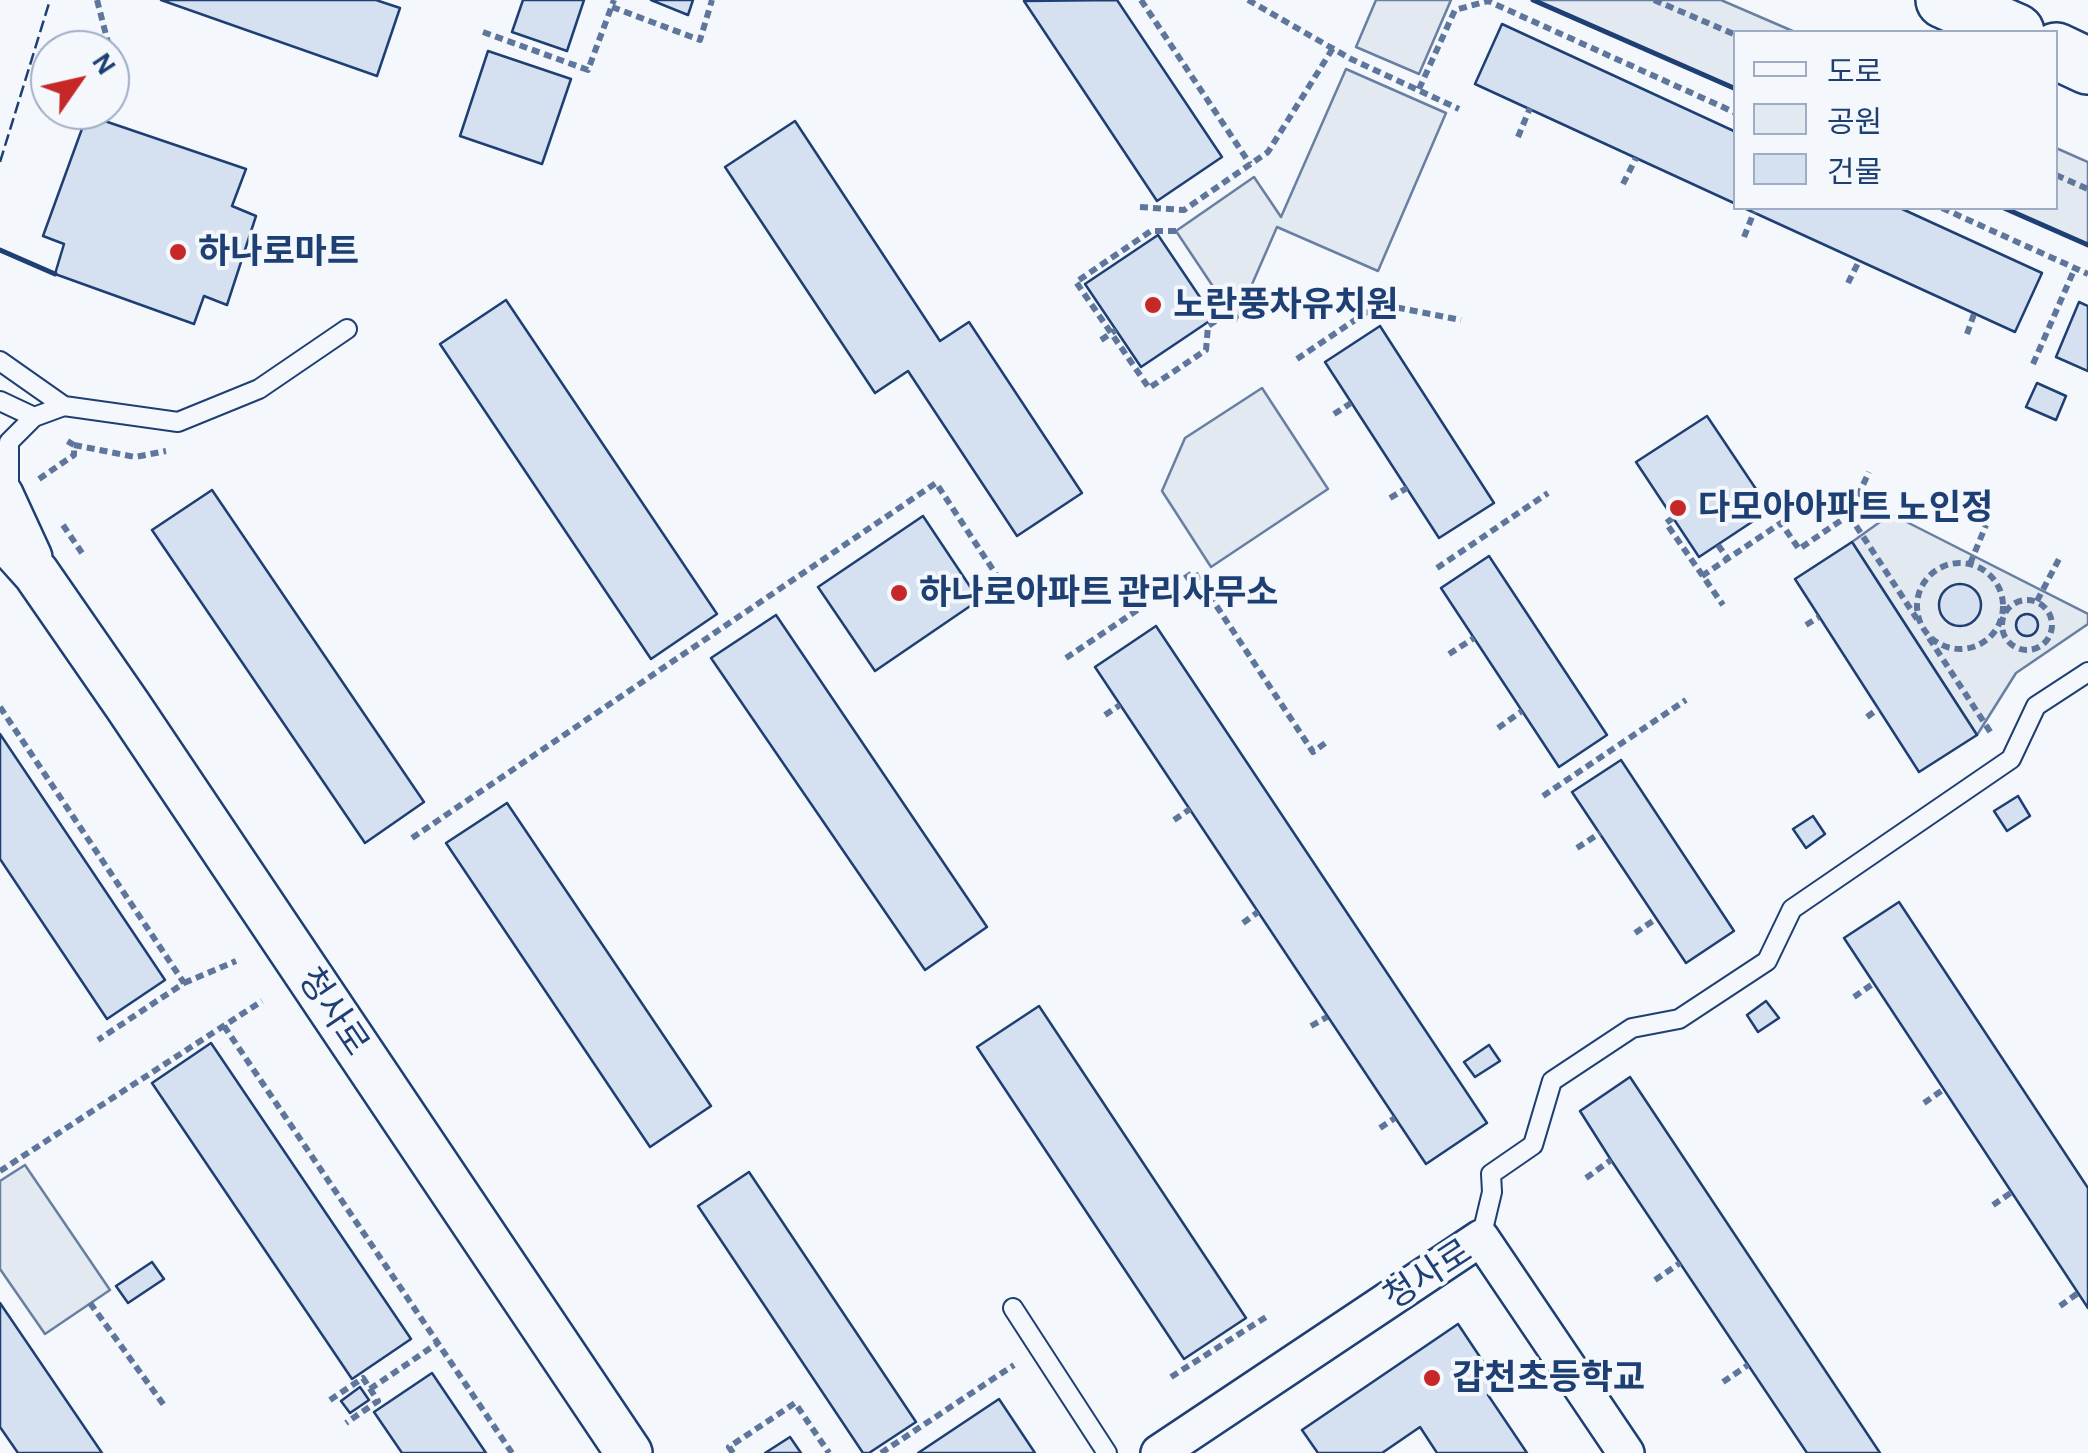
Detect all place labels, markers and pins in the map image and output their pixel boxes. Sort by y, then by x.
place label: 하나로마트 [198,231,359,273]
marker: 하나로마트 [167,241,189,263]
place label: 노란풍차유치원 [1173,284,1398,326]
marker: 노란풍차유치원 [1142,294,1164,316]
place label: 다모아아파트 노인정 [1698,487,1993,529]
marker: 다모아아파트 노인정 [1667,497,1689,519]
place label: 하나로아파트 관리사무소 [919,572,1278,614]
marker: 하나로아파트 관리사무소 [888,582,910,604]
place label: 갑천초등학교 [1452,1357,1645,1399]
marker: 갑천초등학교 [1421,1367,1443,1389]

